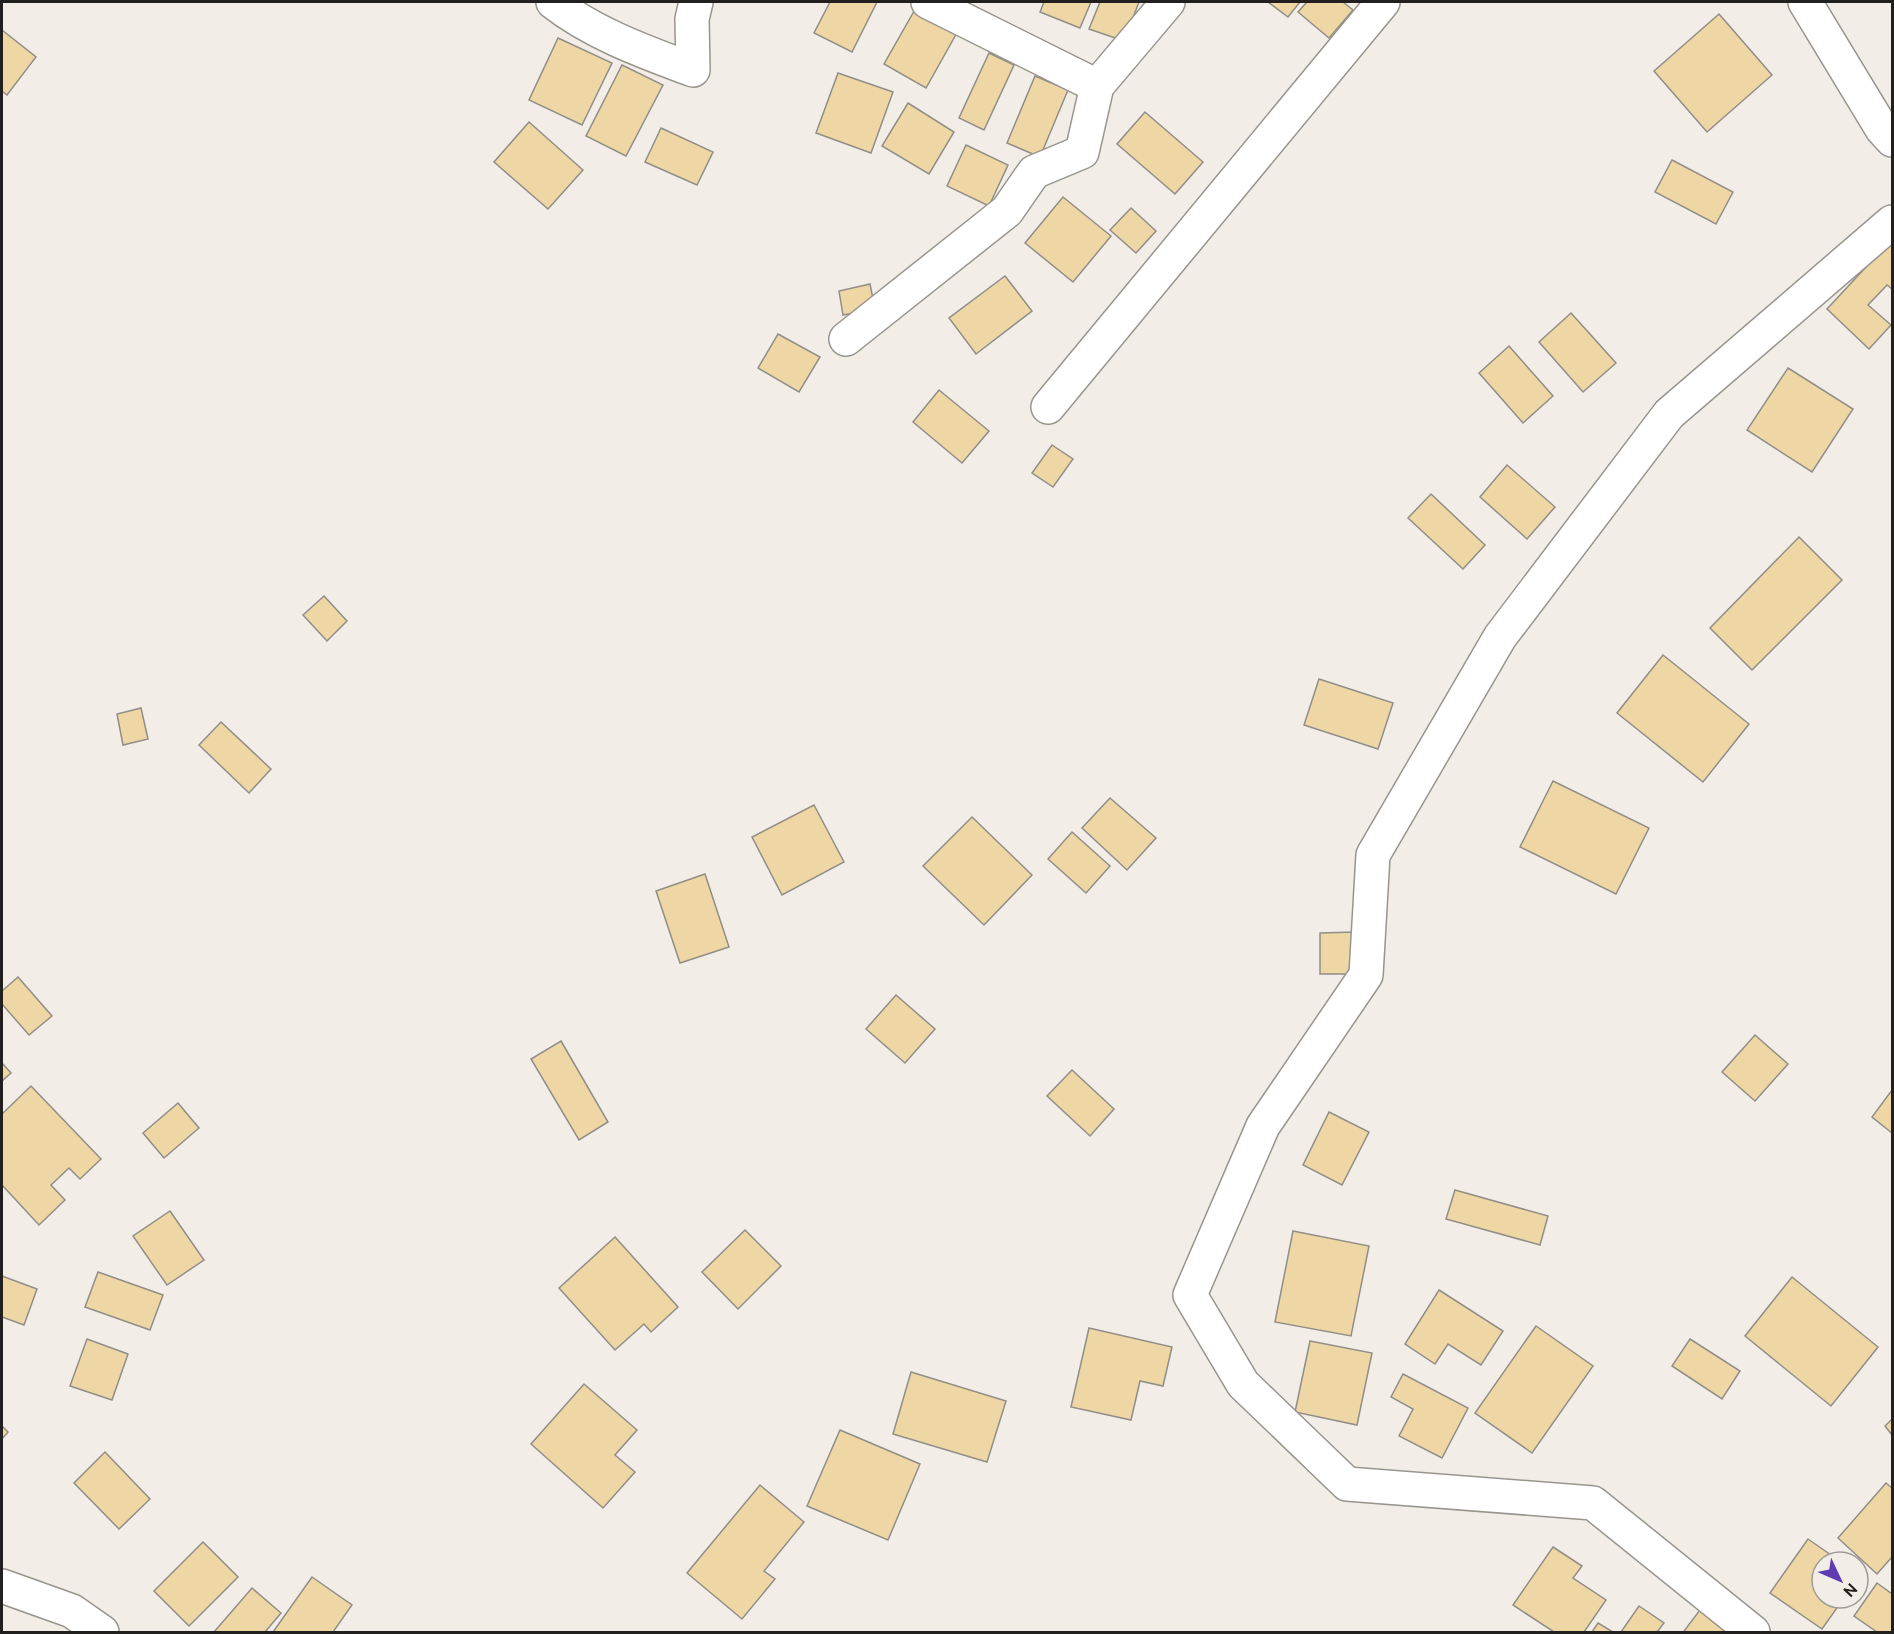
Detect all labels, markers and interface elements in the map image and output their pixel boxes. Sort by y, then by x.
north arrow [1810,1550,1870,1610]
text: N [1840,1580,1861,1601]

